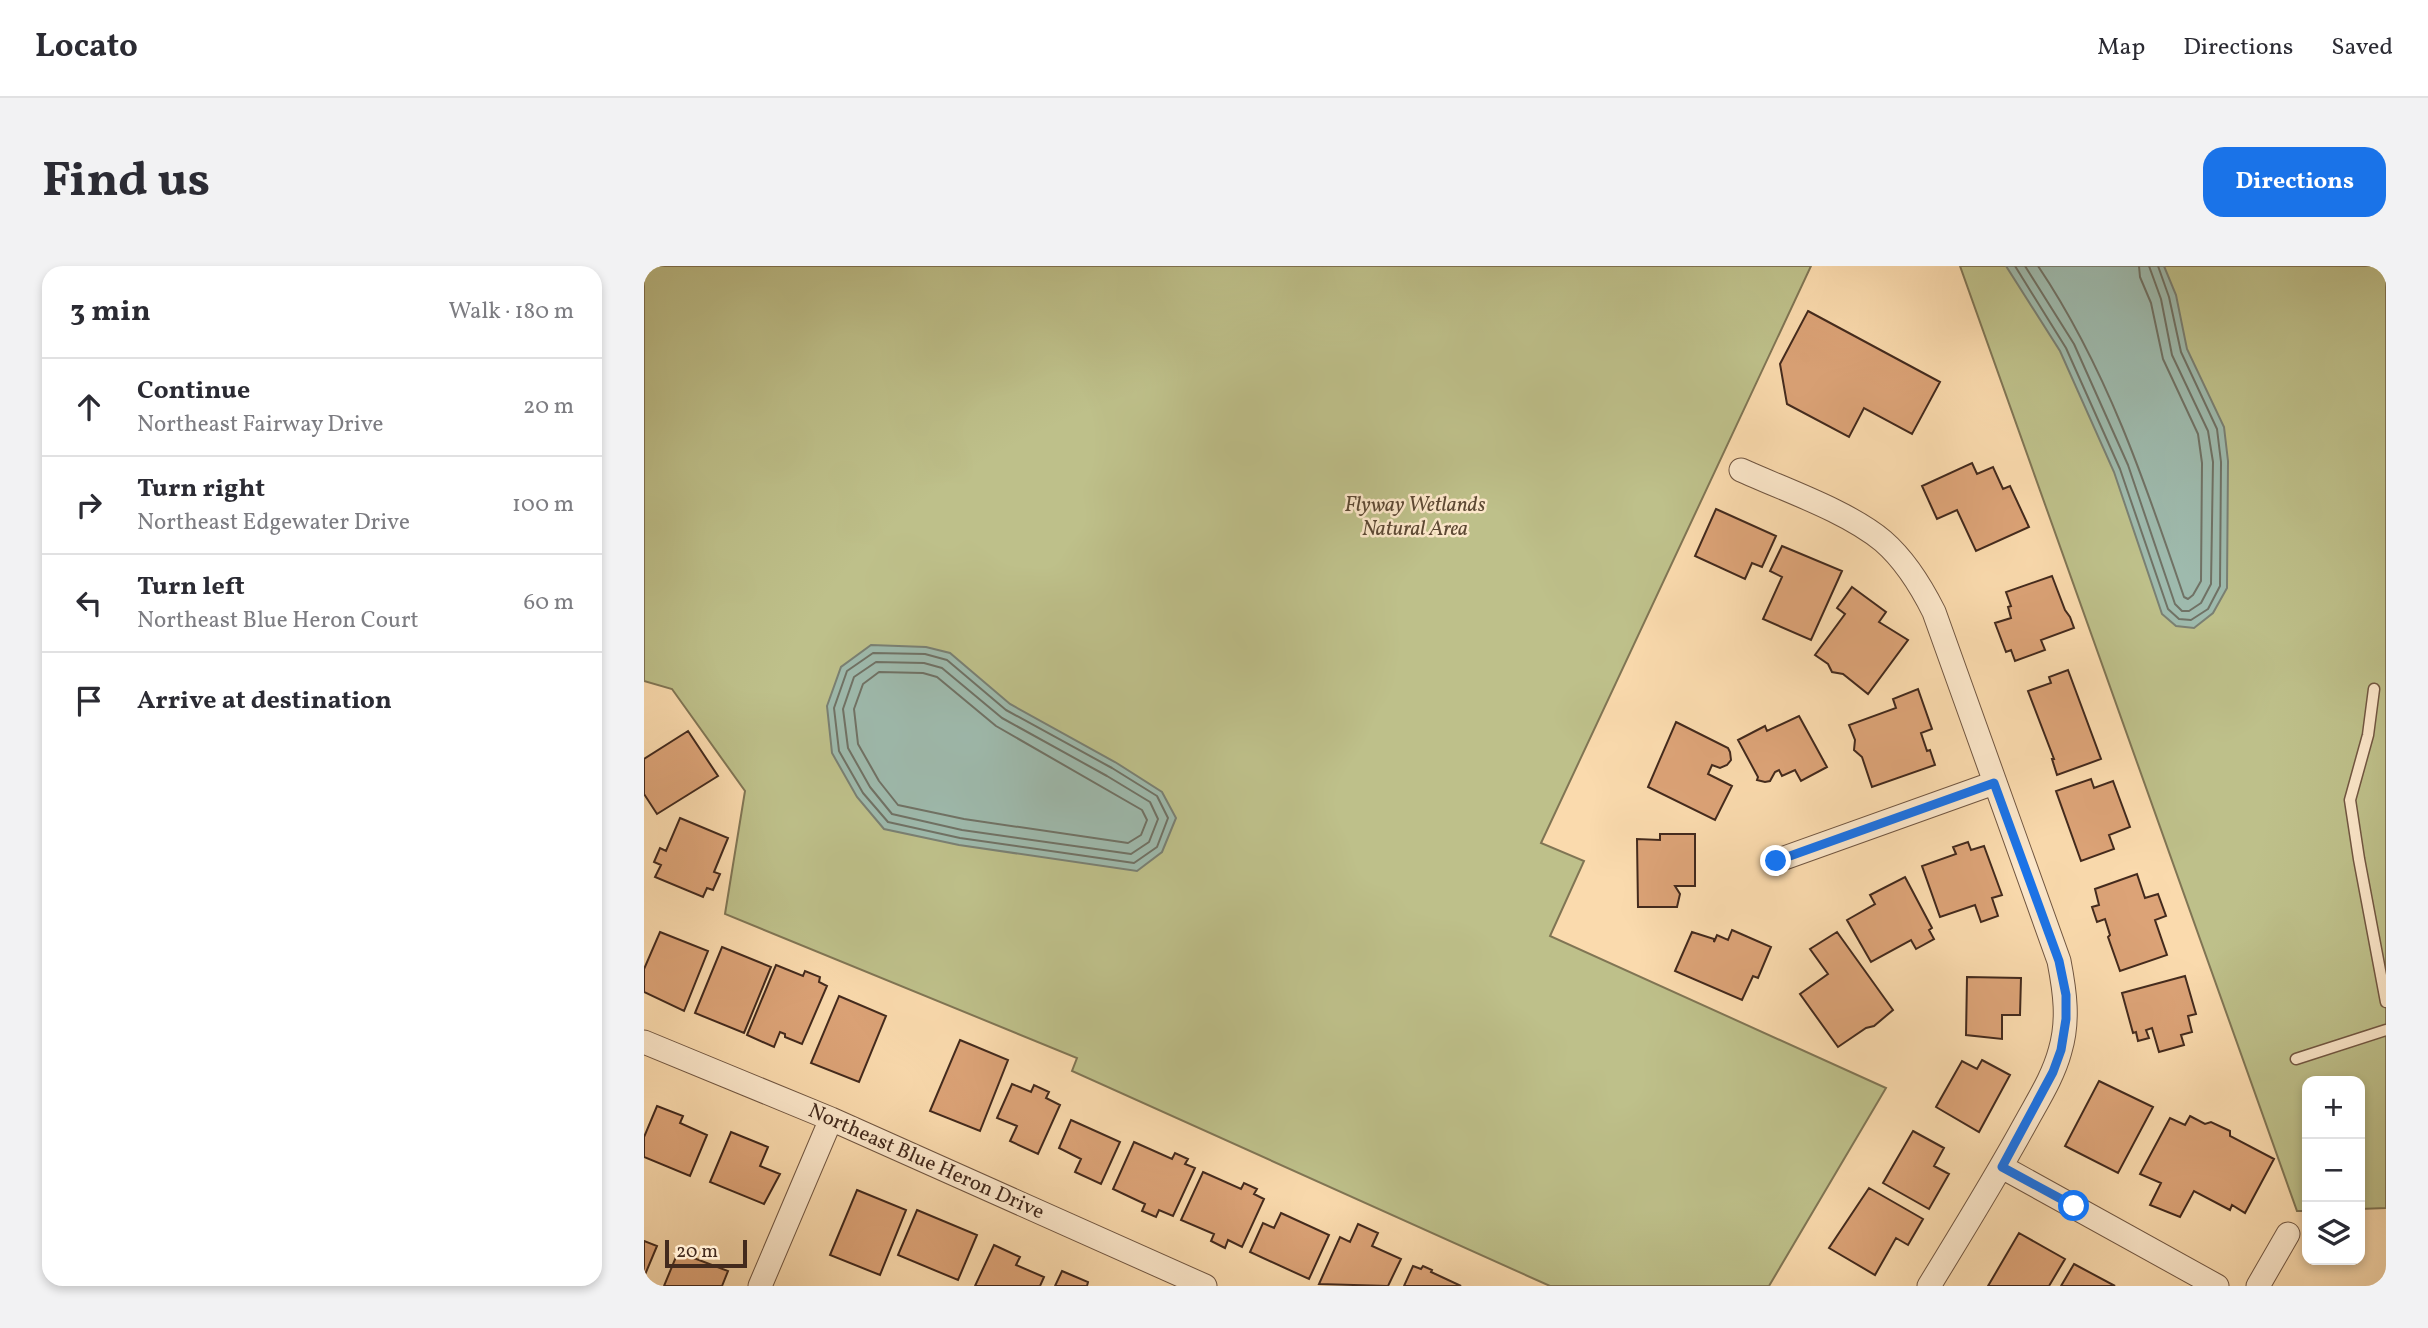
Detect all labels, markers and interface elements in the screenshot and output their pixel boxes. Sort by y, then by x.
text: Locato [35,25,138,71]
text: Map [2097,31,2145,65]
text: Directions [2183,31,2293,65]
text: Saved [2331,31,2393,65]
button: Directions [2203,147,2386,217]
text: Find us [42,148,210,217]
text: 3 min [70,291,151,333]
text: Walk · 180 m [449,296,574,328]
text: Continue [137,373,250,409]
icon: ahead [70,388,108,426]
text: 20 m [523,391,574,423]
text: Northeast Fairway Drive [137,409,383,441]
text: Turn right [137,471,265,507]
icon: right [70,486,108,524]
text: 100 m [512,489,574,521]
park label: Flyway Wetlands Natural Area [1345,491,1486,544]
text: Northeast Edgewater Drive [137,507,410,539]
text: Turn left [137,569,245,605]
icon: left [70,584,108,622]
text: 60 m [524,587,574,619]
text: Northeast Blue Heron Court [137,605,419,637]
icon: arrive [70,682,108,720]
text: Arrive at destination [137,683,392,719]
route end [1760,845,1791,876]
map controls [2302,1076,2365,1265]
button: + [2302,1076,2365,1139]
street label: Northeast Blue Heron Drive [803,1097,1049,1227]
button: − [2302,1139,2365,1202]
route start [2058,1190,2089,1221]
button: layers [2302,1202,2365,1265]
scale bar [665,1237,747,1269]
text: 20 m [676,1239,718,1265]

